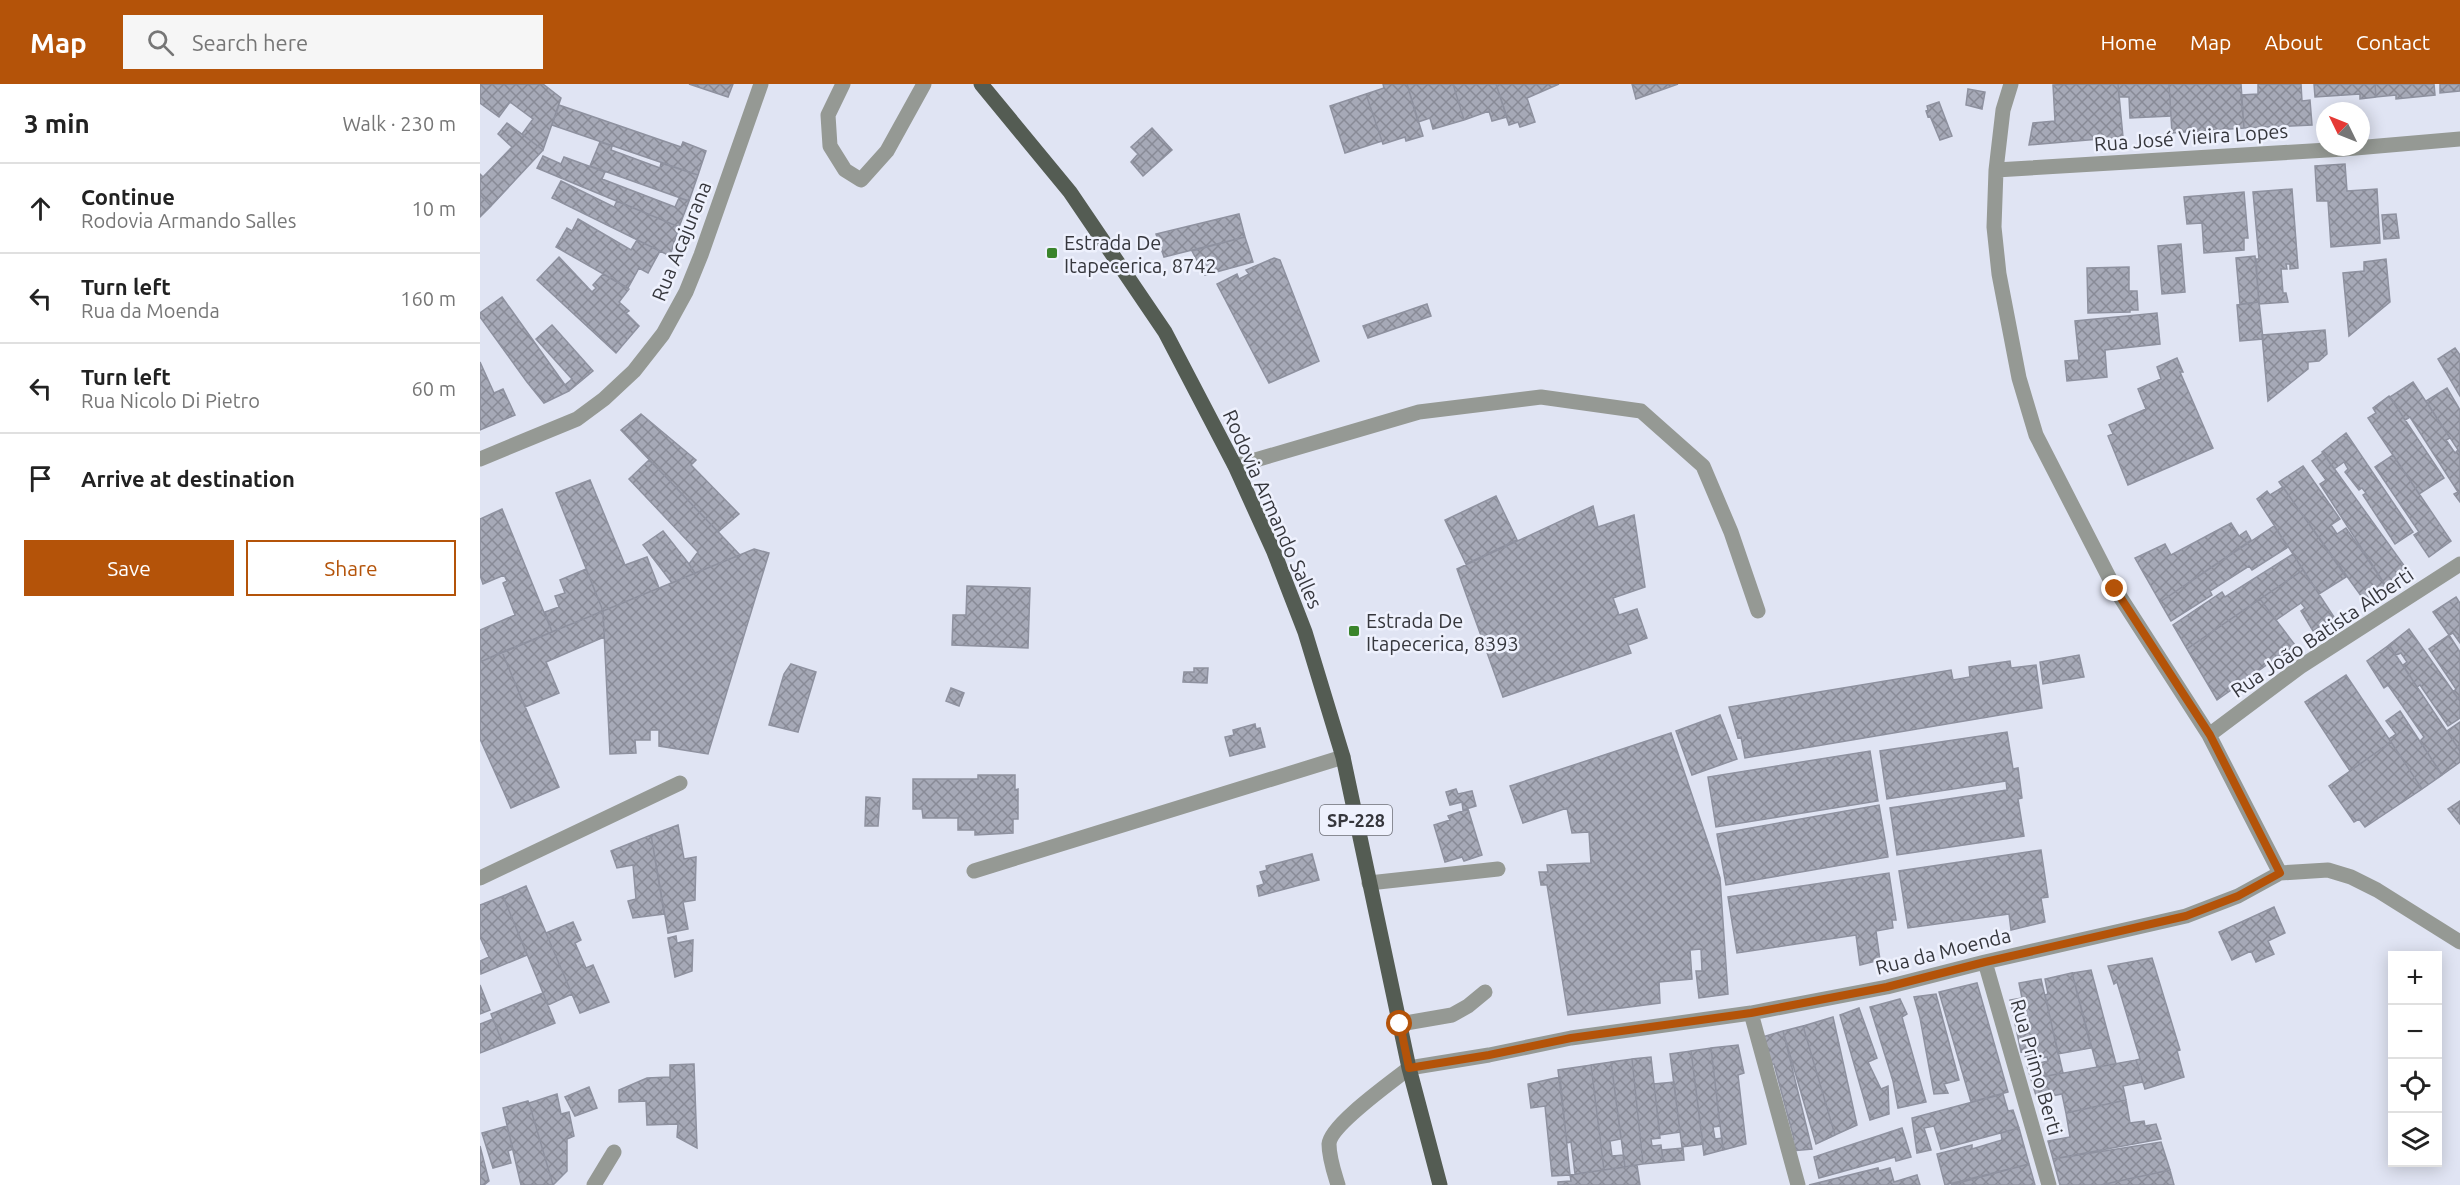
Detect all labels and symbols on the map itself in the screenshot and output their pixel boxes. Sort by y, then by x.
north arrow [2316,102,2370,156]
street label: Rua José Vieira Lopes [2093,119,2289,155]
street label: Rua Acajurana [647,178,715,304]
place label: Estrada De Itapecerica, 8742 [1064,231,1217,277]
marker: Estrada De Itapecerica, 8742 [1045,246,1059,260]
street label: Rodovia Armando Salles [1219,406,1327,612]
street label: Rua João Batista Alberti [2226,562,2418,702]
route end [2101,575,2127,601]
place label: Estrada De Itapecerica, 8393 [1366,609,1519,655]
marker: Estrada De Itapecerica, 8393 [1347,624,1361,638]
road number: SP-228 [1320,805,1392,835]
street label: Rua da Moenda [1873,923,2013,979]
street label: Rua Primo Berti [2007,996,2067,1138]
route start [1386,1010,1412,1036]

